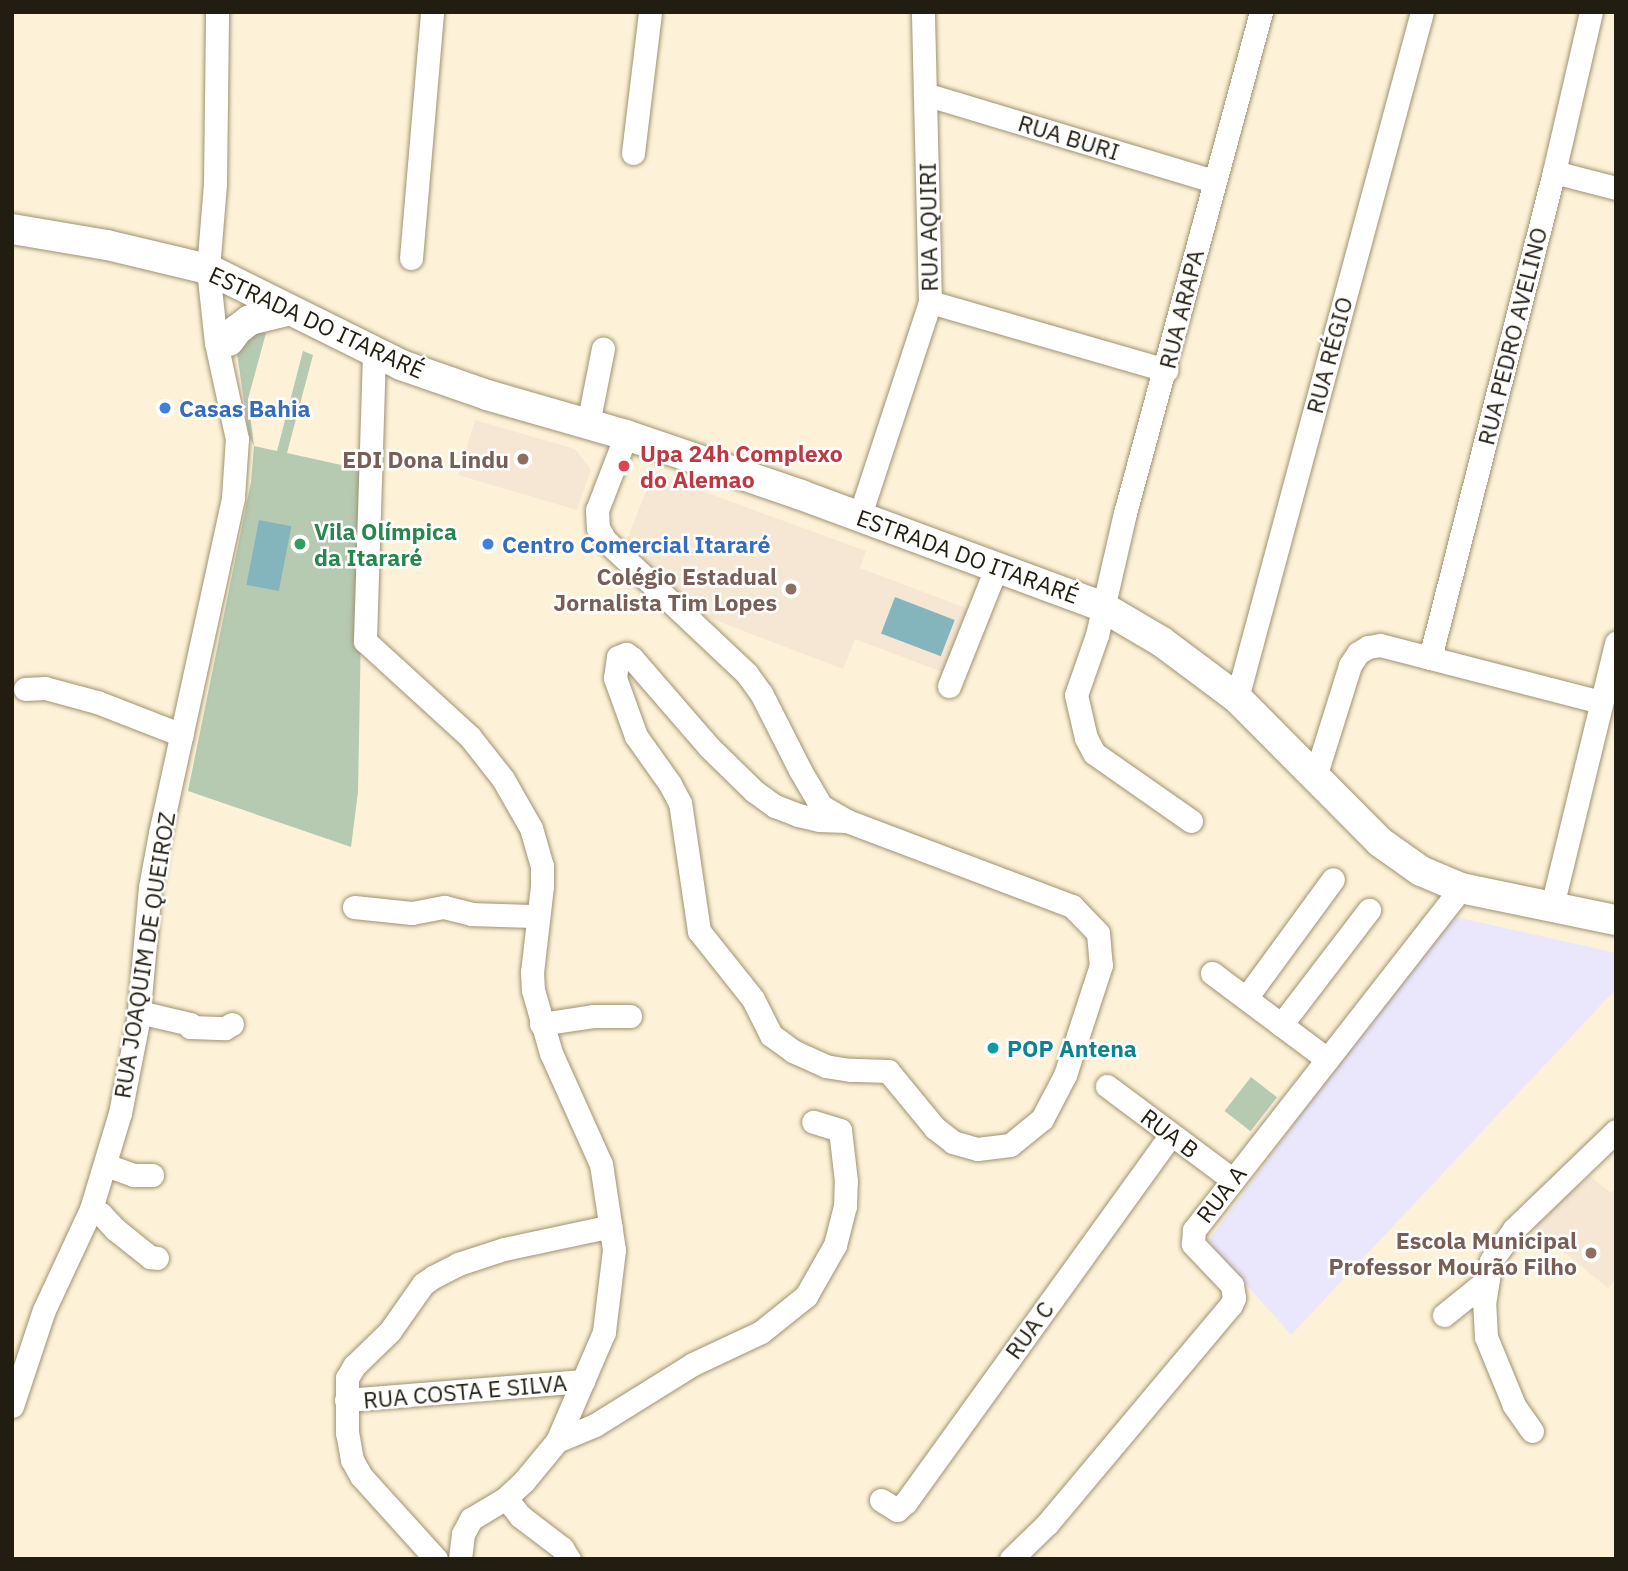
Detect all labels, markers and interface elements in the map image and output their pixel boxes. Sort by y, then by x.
street label: RUA BURI [1015,109,1123,165]
street label: RUA AQUIRI [913,162,943,292]
street label: RUA PEDRO AVELINO [1472,224,1552,448]
street label: RUA ARAPA [1153,247,1209,371]
street label: ESTRADA DO ITARARÉ [205,260,429,384]
street label: RUA RÉGIO [1300,294,1358,416]
place label: Casas Bahia [179,394,311,422]
marker: Casas Bahia [157,400,173,416]
place label: Upa 24h Complexo do Alemao [640,439,843,493]
place label: EDI Dona Lindu [342,445,509,473]
marker: EDI Dona Lindu [515,451,531,467]
marker: Upa 24h Complexo do Alemao [614,456,634,476]
street label: ESTRADA DO ITARARÉ [853,503,1083,609]
place label: Vila Olímpica da Itararé [314,517,457,571]
place label: Centro Comercial Itararé [502,530,771,558]
marker: Vila Olímpica da Itararé [292,536,308,552]
marker: Centro Comercial Itararé [480,536,496,552]
place label: Colégio Estadual Jornalista Tim Lopes [553,562,777,616]
marker: Colégio Estadual Jornalista Tim Lopes [783,581,799,597]
street label: RUA JOAQUIM DE QUEIROZ [108,810,180,1100]
place label: POP Antena [1007,1034,1137,1062]
marker: POP Antena [985,1040,1001,1056]
street label: RUA B [1136,1102,1204,1164]
street label: RUA A [1190,1160,1252,1228]
place label: Escola Municipal Professor Mourão Filho [1329,1226,1577,1280]
marker: Escola Municipal Professor Mourão Filho [1583,1245,1599,1261]
street label: RUA C [999,1296,1059,1364]
street label: RUA COSTA E SILVA [362,1368,568,1414]

